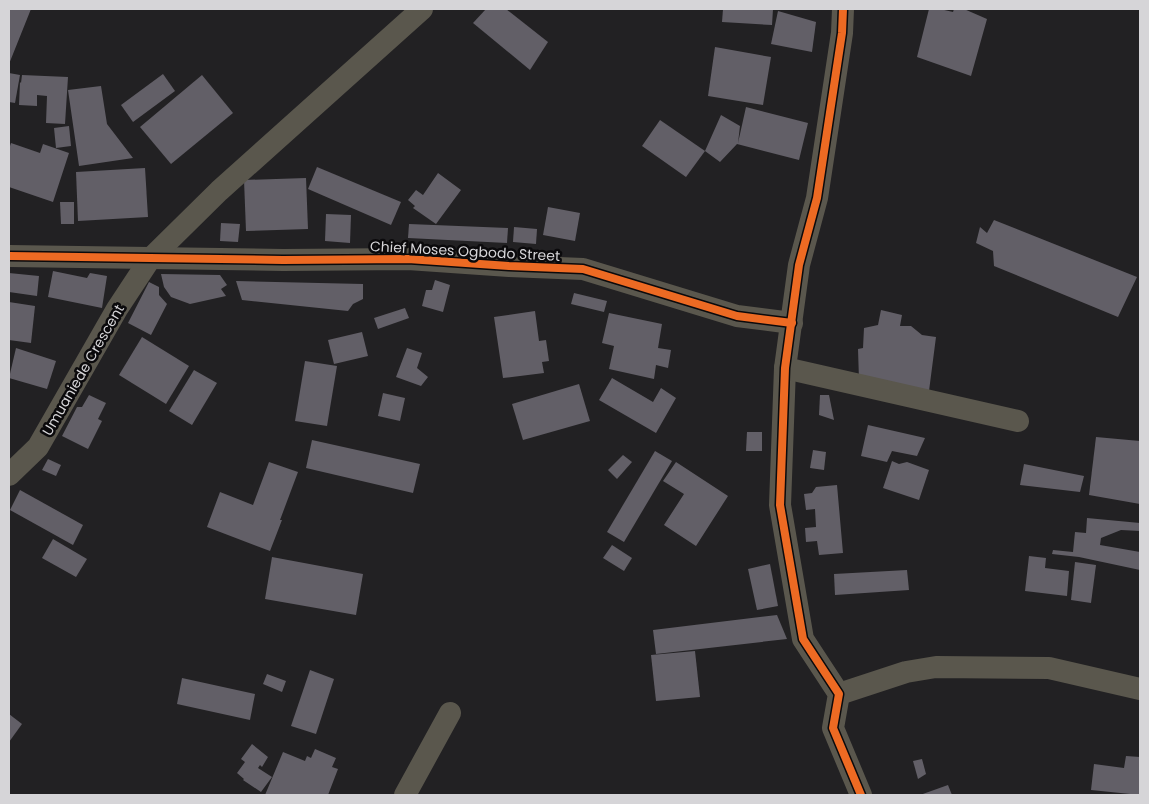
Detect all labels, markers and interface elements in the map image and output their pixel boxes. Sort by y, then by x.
street label: Chief Moses Ogbodo Street [369,236,561,266]
street label: Umuaniede Crescent [37,301,129,439]

